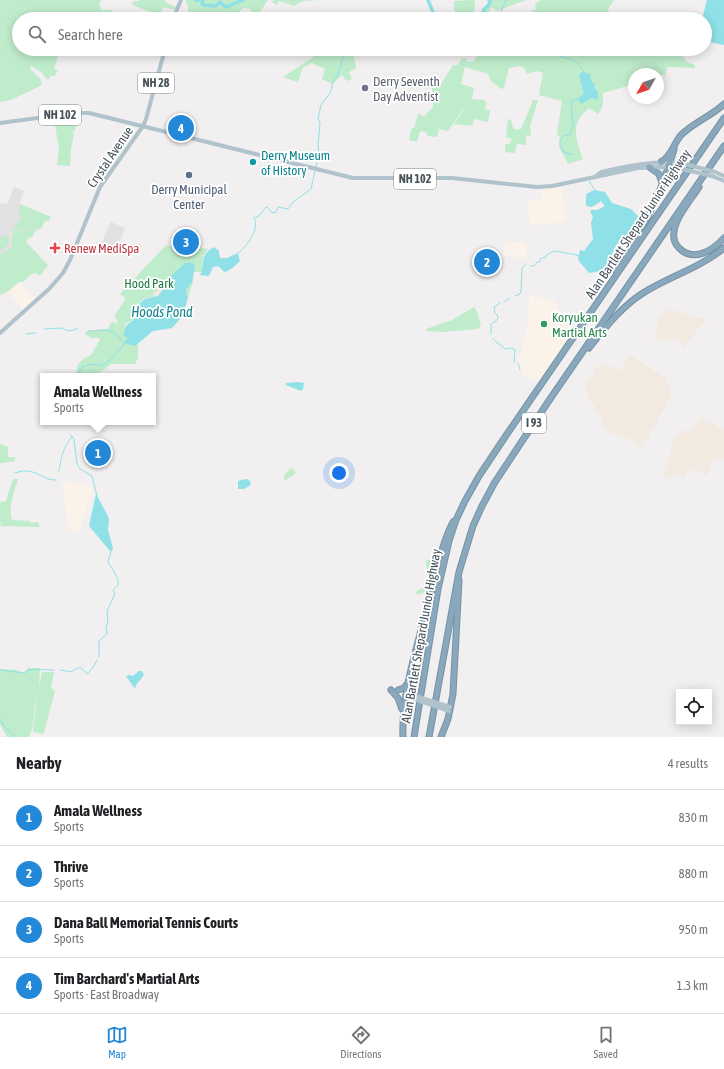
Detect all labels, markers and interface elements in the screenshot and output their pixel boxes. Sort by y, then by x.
search box [12,12,712,56]
icon: search [26,23,48,45]
text: Search here [58,26,123,43]
north arrow [628,68,664,104]
road number: NH 28 [138,73,174,93]
place label: Derry Seventh Day Adventist [373,74,440,104]
marker: Derry Seventh Day Adventist [360,83,370,93]
road number: NH 102 [39,105,81,125]
pin: 4 [168,113,194,143]
street label: Crystal Avenue [84,123,136,190]
street label: Alan Bartlett Shepard Junior Highway [582,146,694,301]
place label: Derry Museum of History [261,148,330,178]
marker: Derry Museum of History [248,157,258,167]
road number: NH 102 [394,169,436,189]
marker: Derry Municipal Center [184,170,194,180]
place label: Derry Municipal Center [151,182,227,212]
pin: 3 [173,227,199,257]
place label: Renew MediSpa [64,241,139,256]
marker: Renew MediSpa [49,242,61,254]
pin: 2 [474,247,500,277]
park label: Hood Park [124,276,174,291]
water label: Hoods Pond [131,304,193,320]
place label: Koryukan Martial Arts [552,310,607,340]
marker: Koryukan Martial Arts [539,319,549,329]
popup [40,373,156,425]
text: Amala Wellness [54,383,142,400]
text: Sports [54,400,84,415]
road number: I 93 [522,413,546,433]
pin: 1 [85,438,111,468]
your location [329,463,349,483]
street label: Alan Bartlett Shepard Junior Highway [398,547,444,724]
map controls [676,689,712,725]
button: locate [676,689,712,725]
text: Nearby [16,753,62,773]
text: 4 results [668,756,708,771]
text: Amala Wellness [54,802,142,819]
text: 1 [26,810,32,825]
text: 830 m [679,810,708,825]
text: Sports [54,819,84,834]
text: Thrive [54,858,88,875]
text: 2 [26,866,32,881]
text: 880 m [679,866,708,881]
text: Sports [54,875,84,890]
text: Dana Ball Memorial Tennis Courts [54,914,238,931]
text: 3 [26,922,32,937]
text: 950 m [679,922,708,937]
text: Sports [54,931,84,946]
text: Tim Barchard's Martial Arts [54,970,200,987]
text: 4 [26,978,32,993]
text: 1.3 km [677,978,708,993]
text: Sports · East Broadway [54,987,159,1002]
tab: Map [106,1024,128,1060]
tab: Directions [340,1024,381,1060]
tab: Saved [594,1024,618,1060]

